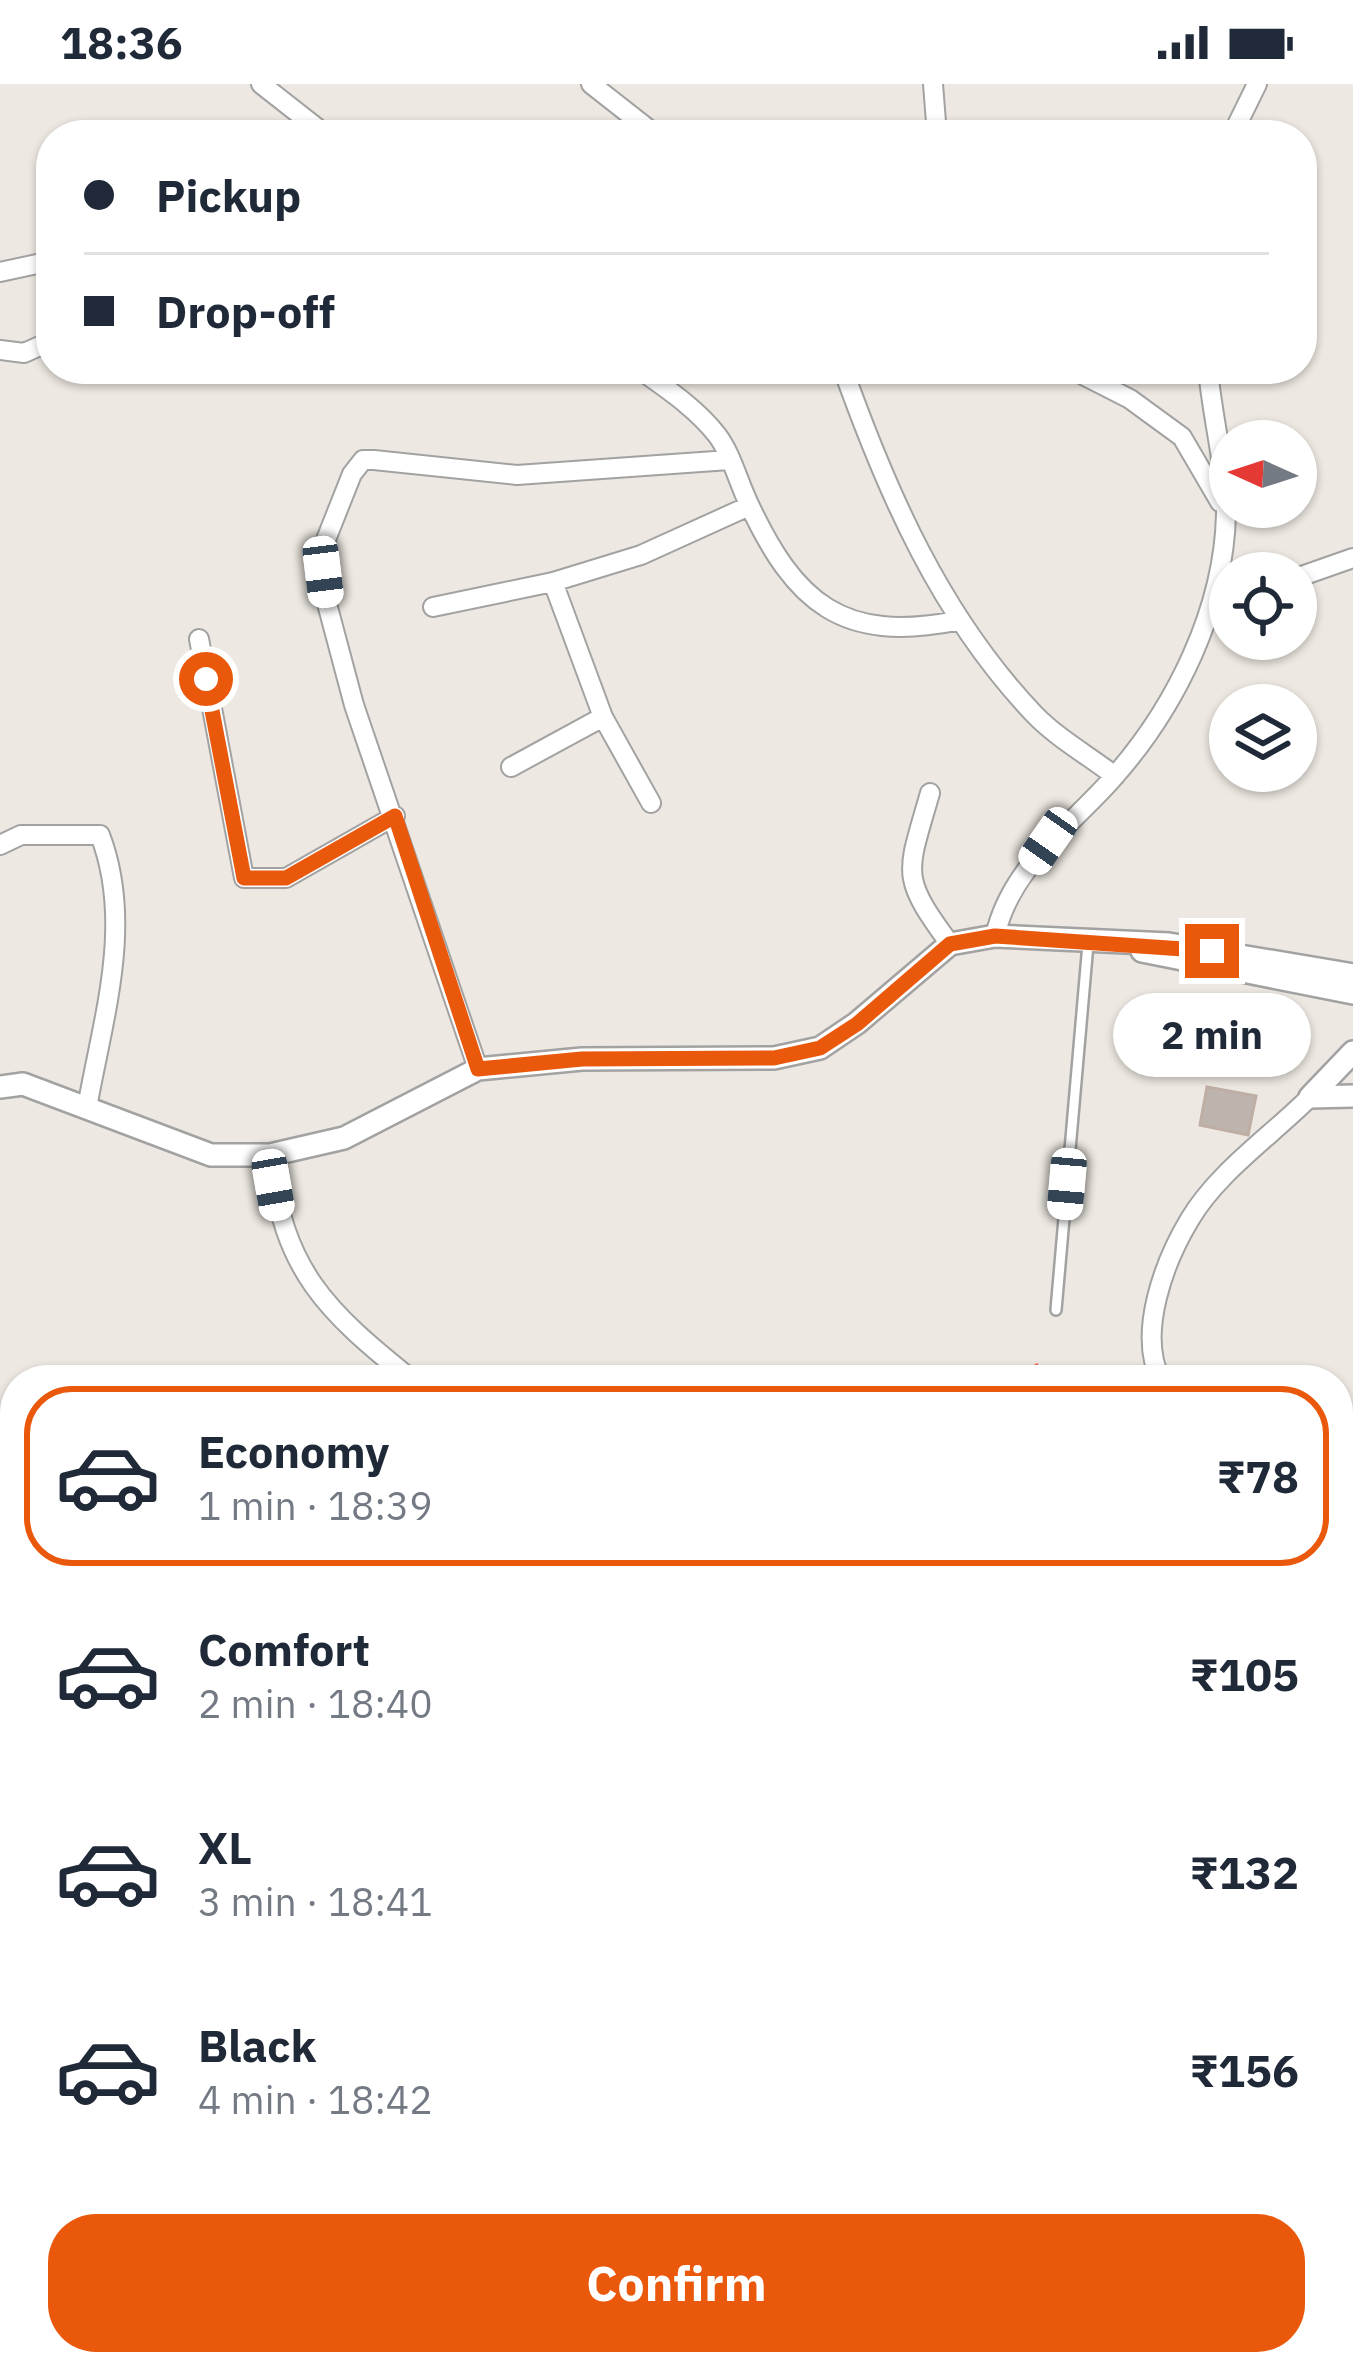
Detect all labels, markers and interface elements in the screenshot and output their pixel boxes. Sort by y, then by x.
text: 18:36 [60,13,183,71]
text: Pickup [156,166,301,224]
text: Drop-off [156,282,335,340]
north arrow [1209,420,1317,528]
map controls [1209,420,1317,792]
car [301,534,345,610]
button: locate [1209,552,1317,660]
route start [179,652,233,706]
button: layers [1209,684,1317,792]
car [1013,801,1083,881]
route end [1185,924,1239,978]
callout: 2 min [1113,993,1311,1077]
text: 2 min [1161,1009,1263,1060]
car [249,1146,297,1224]
car [1046,1147,1088,1221]
icon: car [54,1422,162,1530]
text: Economy [198,1422,389,1480]
text: ₹78 [1217,1447,1299,1505]
text: 1 min · 18:39 [198,1480,433,1531]
icon: car [54,1620,162,1728]
text: Comfort [198,1620,370,1678]
text: ₹105 [1190,1645,1299,1703]
text: 2 min · 18:40 [198,1678,433,1729]
icon: car [54,1818,162,1926]
text: XL [198,1818,252,1876]
text: ₹132 [1190,1843,1299,1901]
text: 3 min · 18:41 [198,1876,433,1927]
icon: car [54,2016,162,2124]
text: Black [198,2016,317,2074]
text: ₹156 [1190,2041,1299,2099]
text: 4 min · 18:42 [198,2074,433,2125]
button: Confirm [48,2214,1305,2352]

